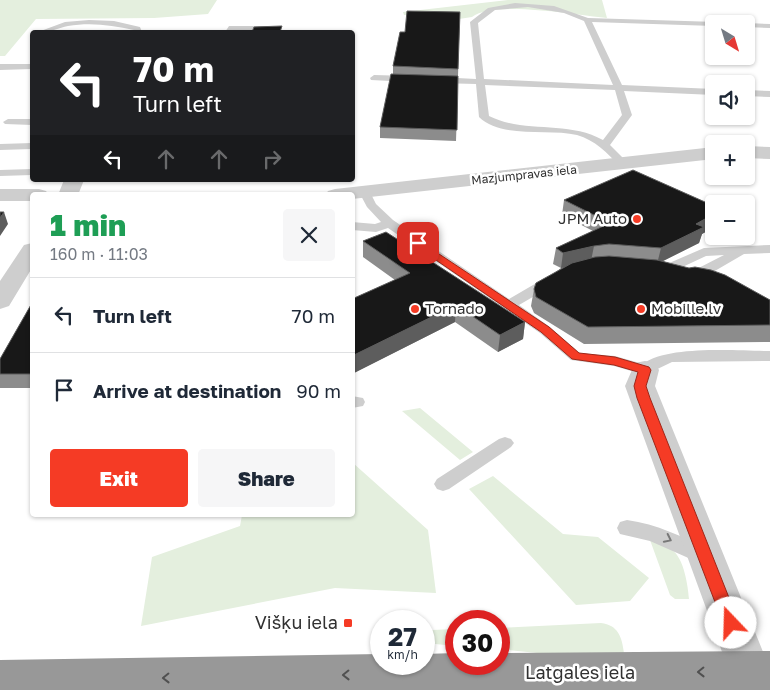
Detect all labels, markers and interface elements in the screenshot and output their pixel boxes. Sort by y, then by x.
north arrow [705,15,755,65]
map controls [705,15,755,245]
text: 70 m [133,48,214,90]
icon: left [50,50,115,115]
button: sound [705,75,755,125]
text: Turn left [133,90,222,117]
button: + [705,135,755,185]
icon: left [99,145,127,173]
icon: ahead [152,145,180,173]
icon: ahead [205,145,233,173]
icon: right [258,145,286,173]
street label: Mazjumpravas iela [470,161,577,188]
button: − [705,195,755,245]
text: 1 min [50,207,126,243]
button: close [283,209,335,261]
place label: JPM Auto [558,209,627,227]
marker: JPM Auto [631,213,643,225]
pin [397,222,439,264]
icon: arrive [404,229,432,257]
text: 160 m · 11:03 [50,244,148,264]
place label: Tornado [425,299,484,317]
place label: Mobille.lv [651,299,722,317]
icon: left [50,301,78,329]
marker: Tornado [409,303,421,315]
marker: Mobille.lv [635,303,647,315]
text: Turn left [93,304,172,327]
text: 70 m [292,304,335,327]
icon: arrive [50,376,78,404]
text: Arrive at destination [93,379,281,402]
text: 90 m [296,379,341,402]
button: Exit [50,449,188,507]
button: Share [198,449,335,507]
one-way arrow [663,533,672,543]
position arrow [704,596,756,648]
speed limit sign: 30 [445,610,510,675]
place label: Višķu iela [255,611,338,634]
marker: Višķu iela [342,617,354,629]
text: 27 [388,621,417,652]
text: km/h [387,647,418,662]
street label: Latgales iela [525,661,635,683]
one-way arrow [697,667,704,677]
one-way arrow [342,670,350,680]
one-way arrow [162,673,170,683]

